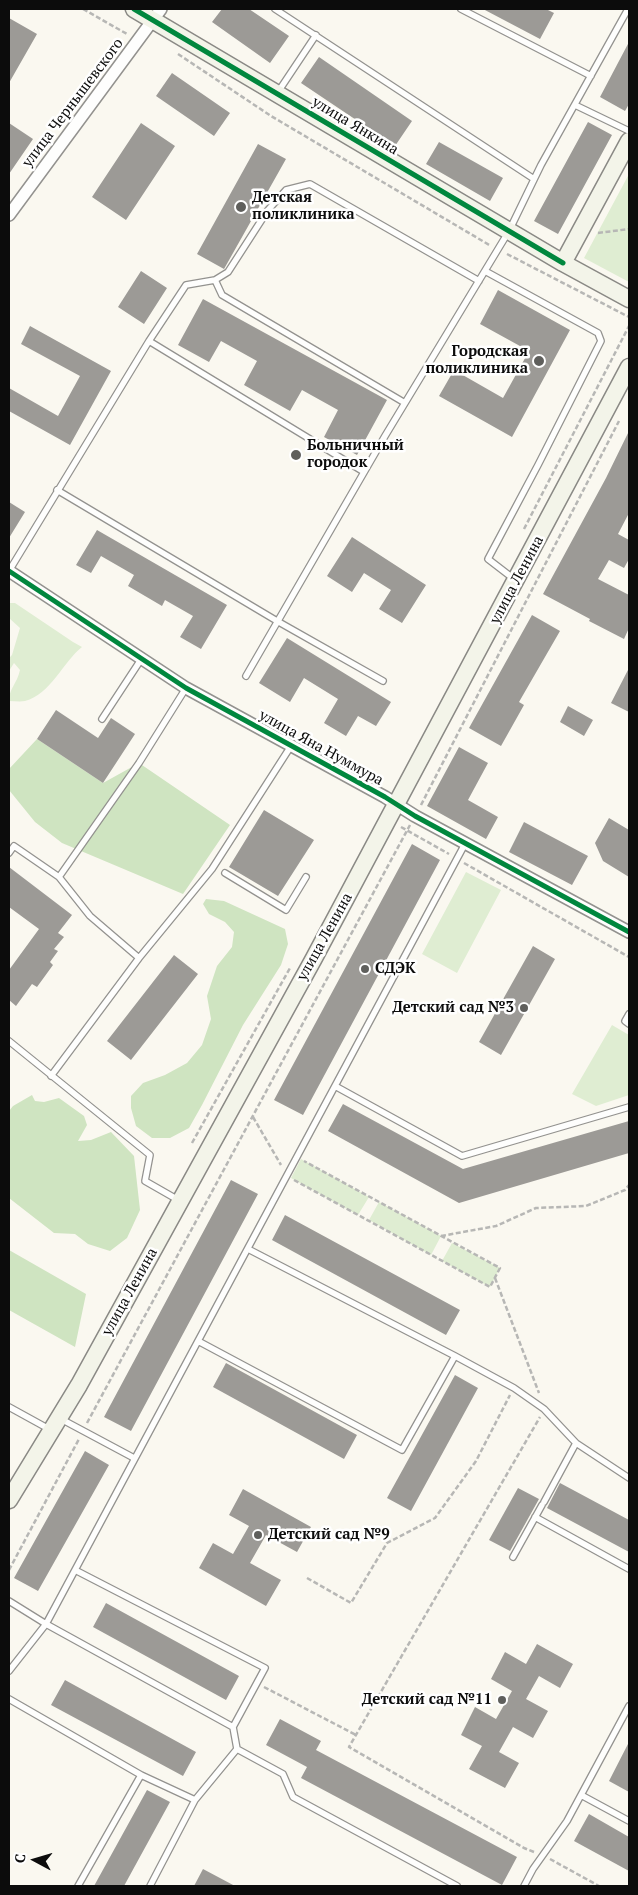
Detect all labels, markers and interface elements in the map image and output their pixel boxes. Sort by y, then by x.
street label: улица Чернышевского [19,35,127,171]
street label: улица Янкина [308,93,402,159]
place label: Детская поликлиника [252,189,355,224]
marker: Детская поликлиника [234,200,248,214]
place label: Городская поликлиника [425,343,528,378]
marker: Городская поликлиника [532,354,546,368]
place label: Больничный городок [307,437,404,472]
marker: Больничный городок [289,448,303,462]
street label: улица Ленина [486,533,548,627]
street label: улица Яна Нуммура [256,706,386,790]
street label: улица Ленина [294,890,356,984]
place label: СДЭК [375,960,416,978]
marker: СДЭК [359,963,371,975]
place label: Детский сад №3 [392,999,514,1017]
marker: Детский сад №3 [518,1002,530,1014]
street label: улица Ленина [99,1245,161,1339]
place label: Детский сад №9 [268,1526,390,1544]
marker: Детский сад №9 [252,1529,264,1541]
place label: Детский сад №11 [362,1691,492,1709]
marker: Детский сад №11 [496,1694,508,1706]
north arrow [10,1835,60,1885]
text: С [10,1853,30,1864]

